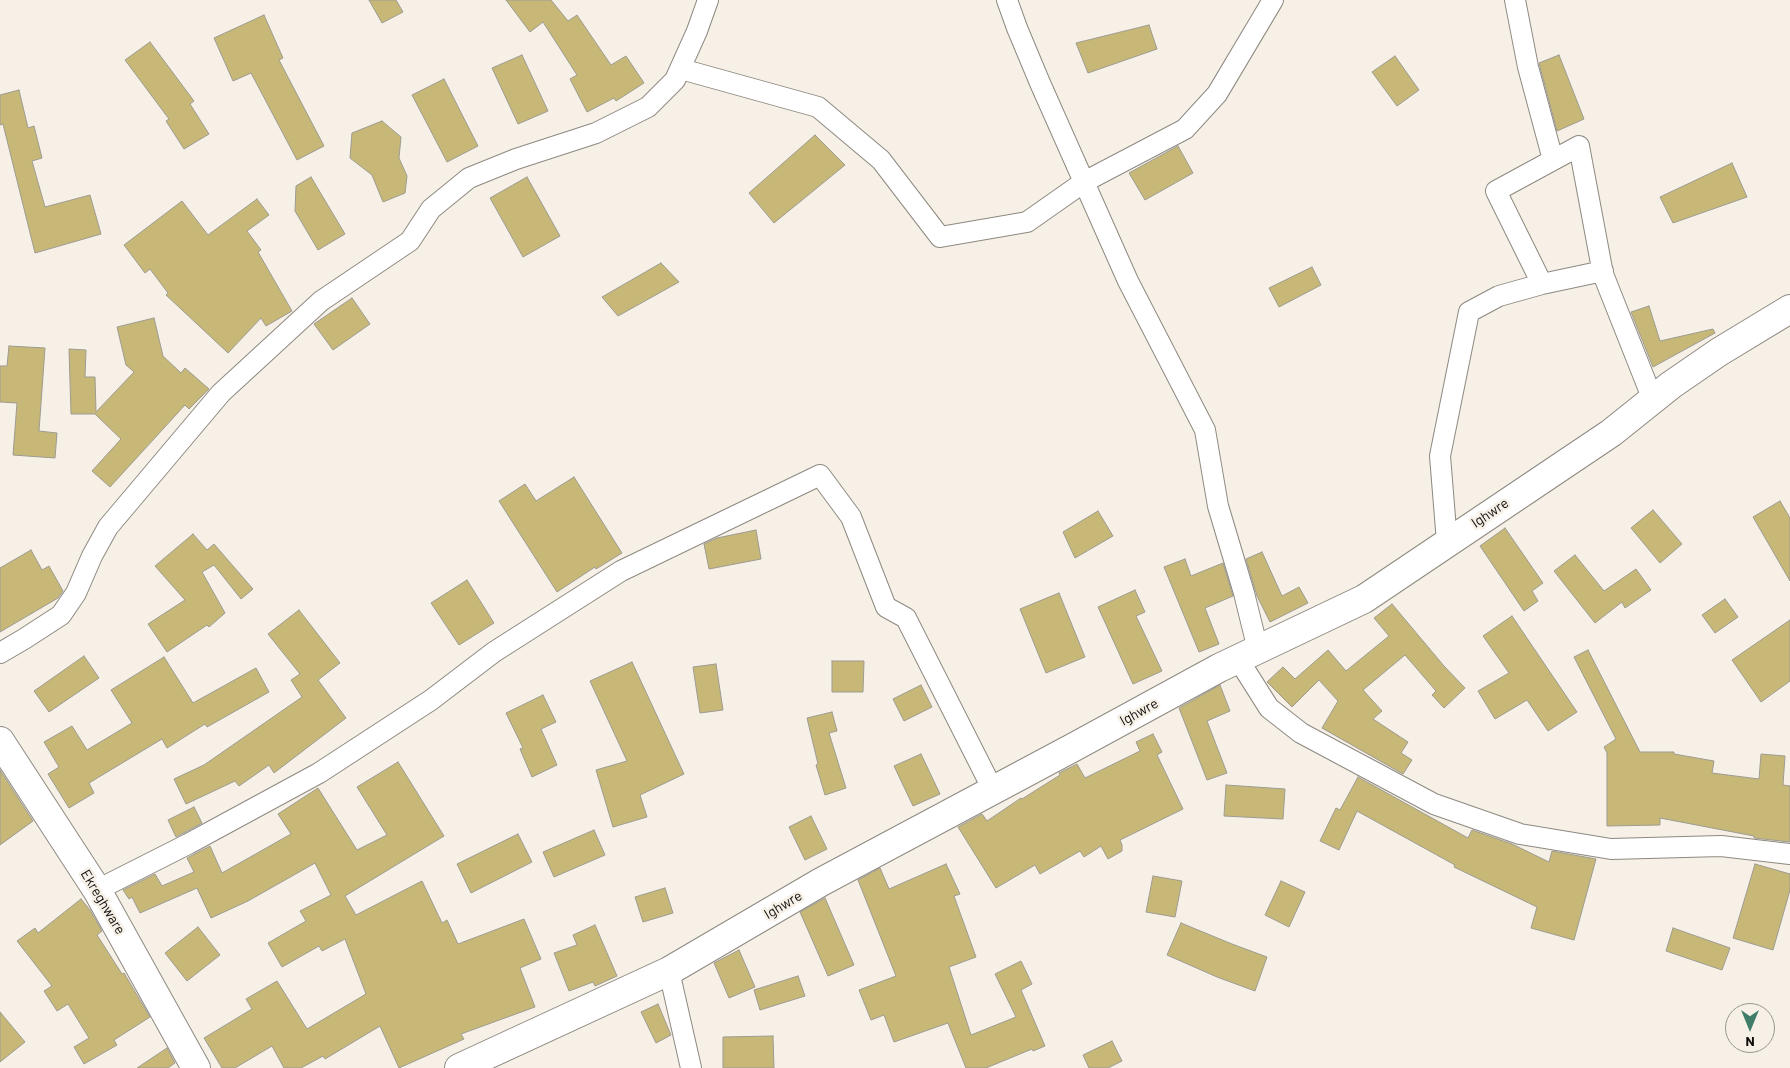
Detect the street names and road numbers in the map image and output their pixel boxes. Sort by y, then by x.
street label: Ighwre [1468,495,1512,531]
street label: Ighwre [1117,695,1161,729]
street label: Ekreghware [77,867,129,937]
street label: Ighwre [761,887,805,923]

